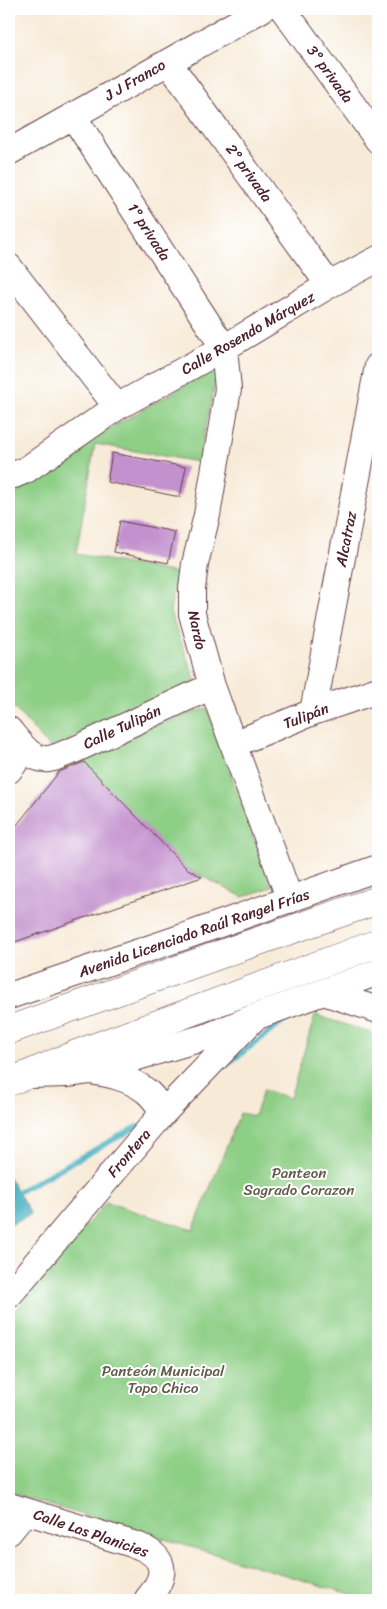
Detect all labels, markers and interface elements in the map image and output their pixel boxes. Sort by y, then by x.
street label: 3° privada [300,39,360,109]
street label: J J Franco [99,52,171,108]
street label: 2° privada [219,138,280,208]
street label: 1° privada [120,198,178,267]
street label: Calle Rosendo Márquez [176,284,321,382]
street label: Alcatraz [328,508,364,570]
street label: Nardo [180,608,214,652]
street label: Tulipán [279,695,333,737]
street label: Calle Tulipán [79,698,165,756]
street label: Avenida Licenciado Raúl Rangel Frías [74,881,313,985]
street label: Frontera [101,1122,158,1183]
park label: Panteon Sagrado Corazon [244,1160,354,1203]
park label: Panteón Municipal Topo Chico [102,1358,225,1401]
street label: Calle Las Planicies [30,1501,152,1565]

